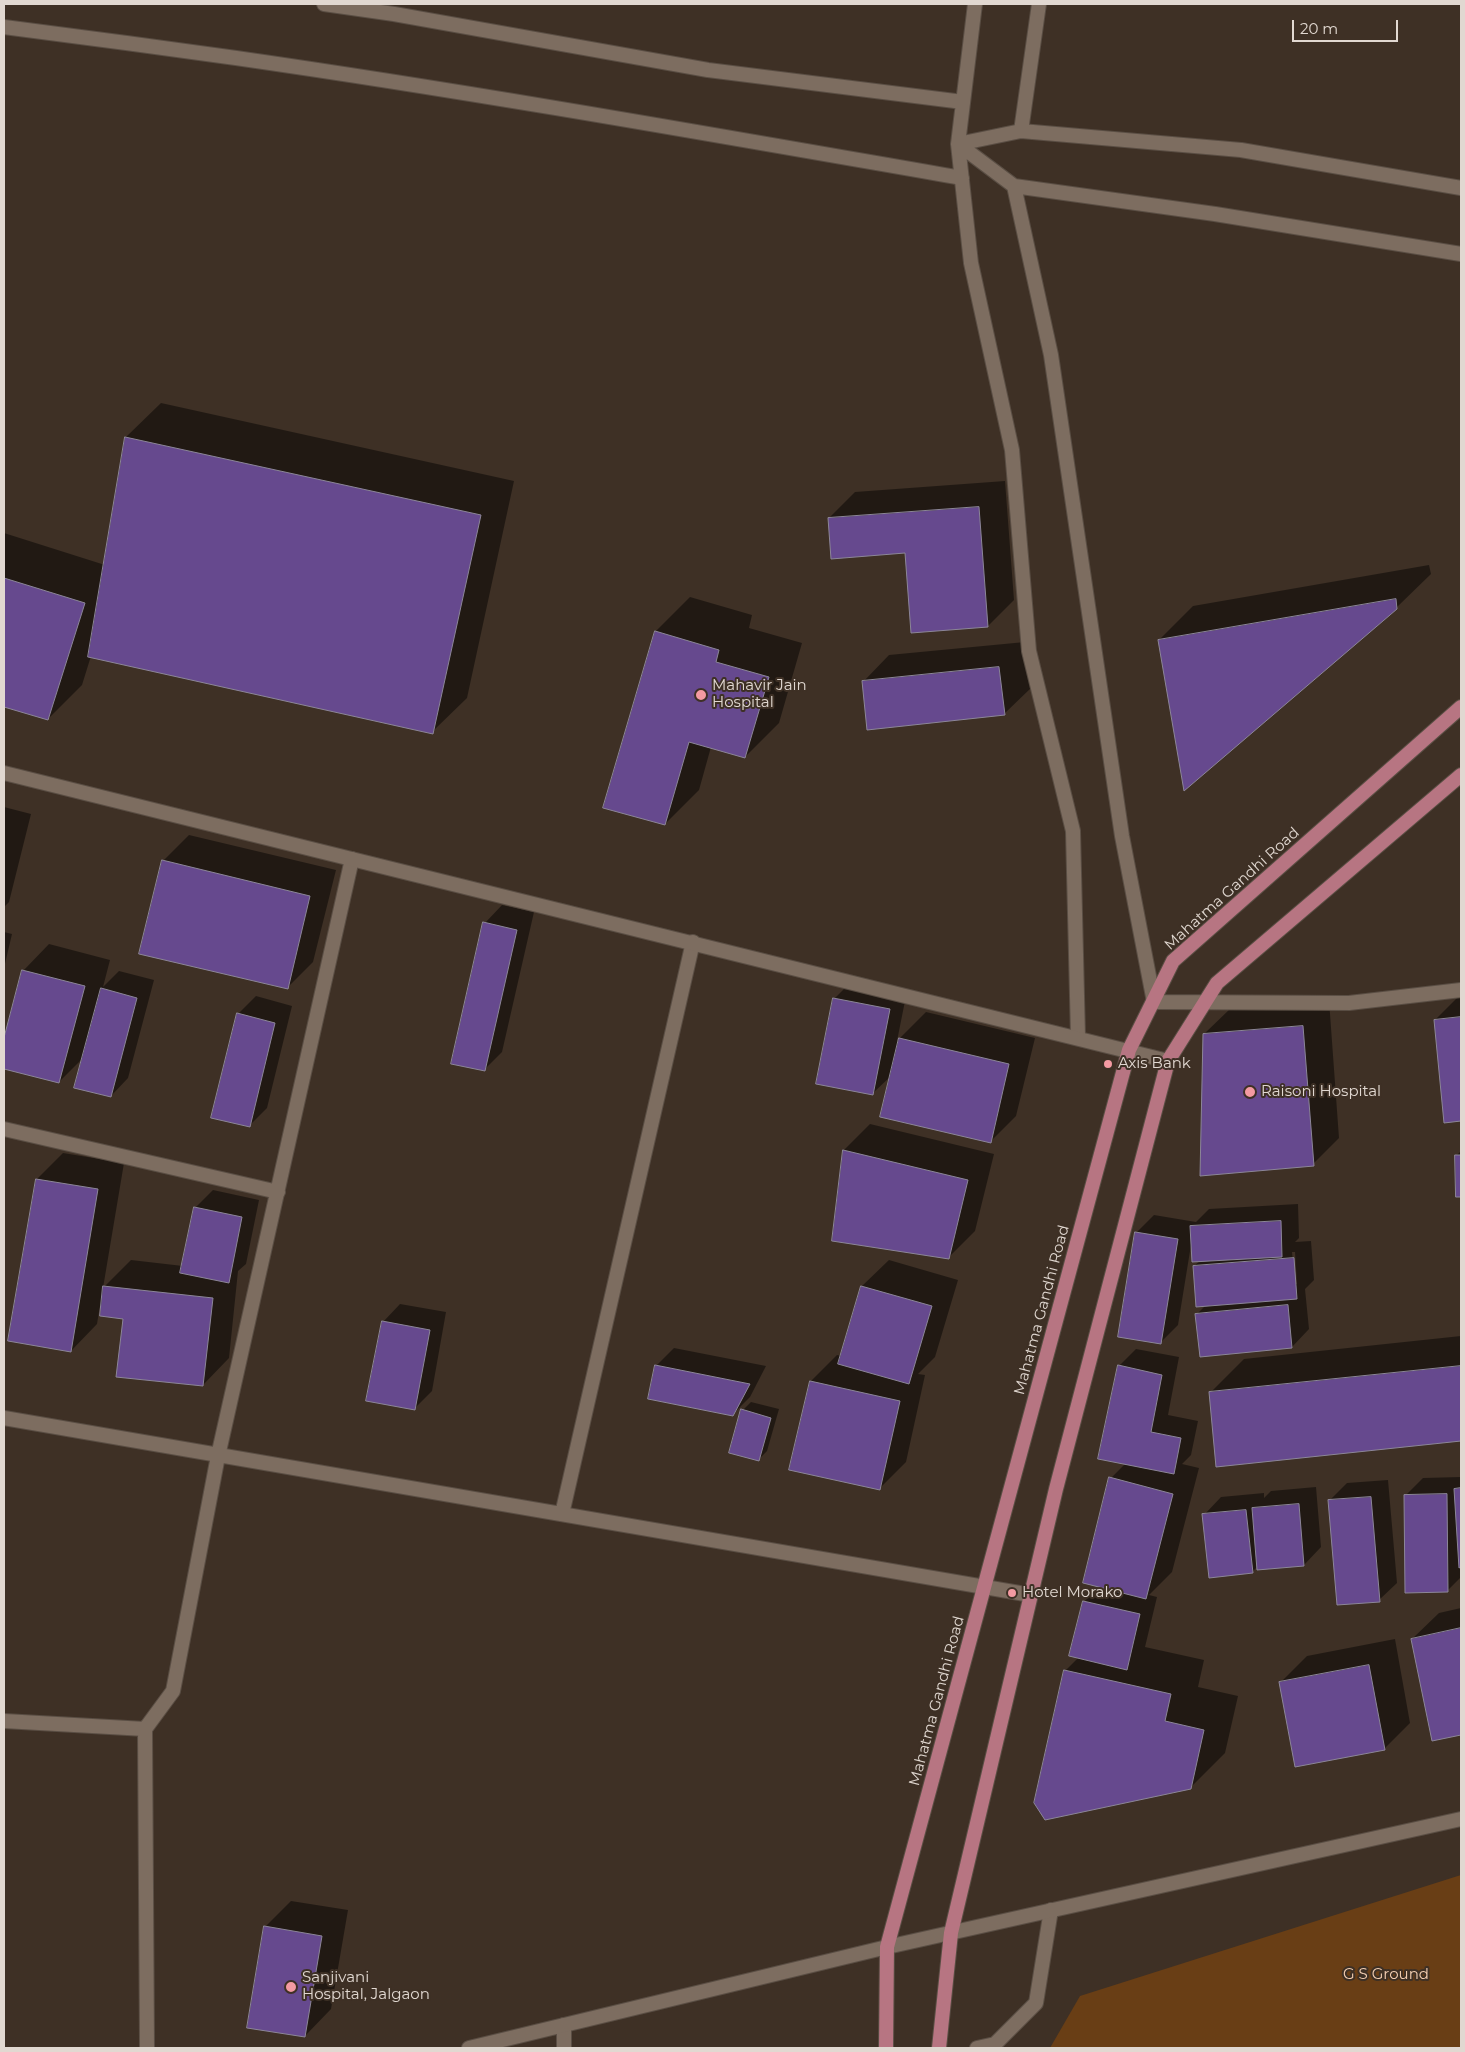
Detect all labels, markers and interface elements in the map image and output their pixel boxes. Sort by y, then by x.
scale bar [1295,10,1401,42]
text: 20 m [1300,19,1338,38]
place label: Mahavir Jain Hospital [712,677,807,712]
marker: Mahavir Jain Hospital [694,688,708,702]
street label: Mahatma Gandhi Road [1161,824,1303,954]
place label: Axis Bank [1118,1055,1191,1073]
marker: Axis Bank [1102,1058,1114,1070]
place label: Raisoni Hospital [1261,1083,1381,1101]
marker: Raisoni Hospital [1243,1085,1257,1099]
street label: Mahatma Gandhi Road [1011,1223,1073,1397]
place label: Hotel Morako [1022,1584,1122,1602]
marker: Hotel Morako [1006,1587,1018,1599]
street label: Mahatma Gandhi Road [906,1614,968,1788]
park label: G S Ground [1343,1966,1429,1984]
place label: Sanjivani Hospital, Jalgaon [302,1969,430,2004]
marker: Sanjivani Hospital, Jalgaon [284,1980,298,1994]

